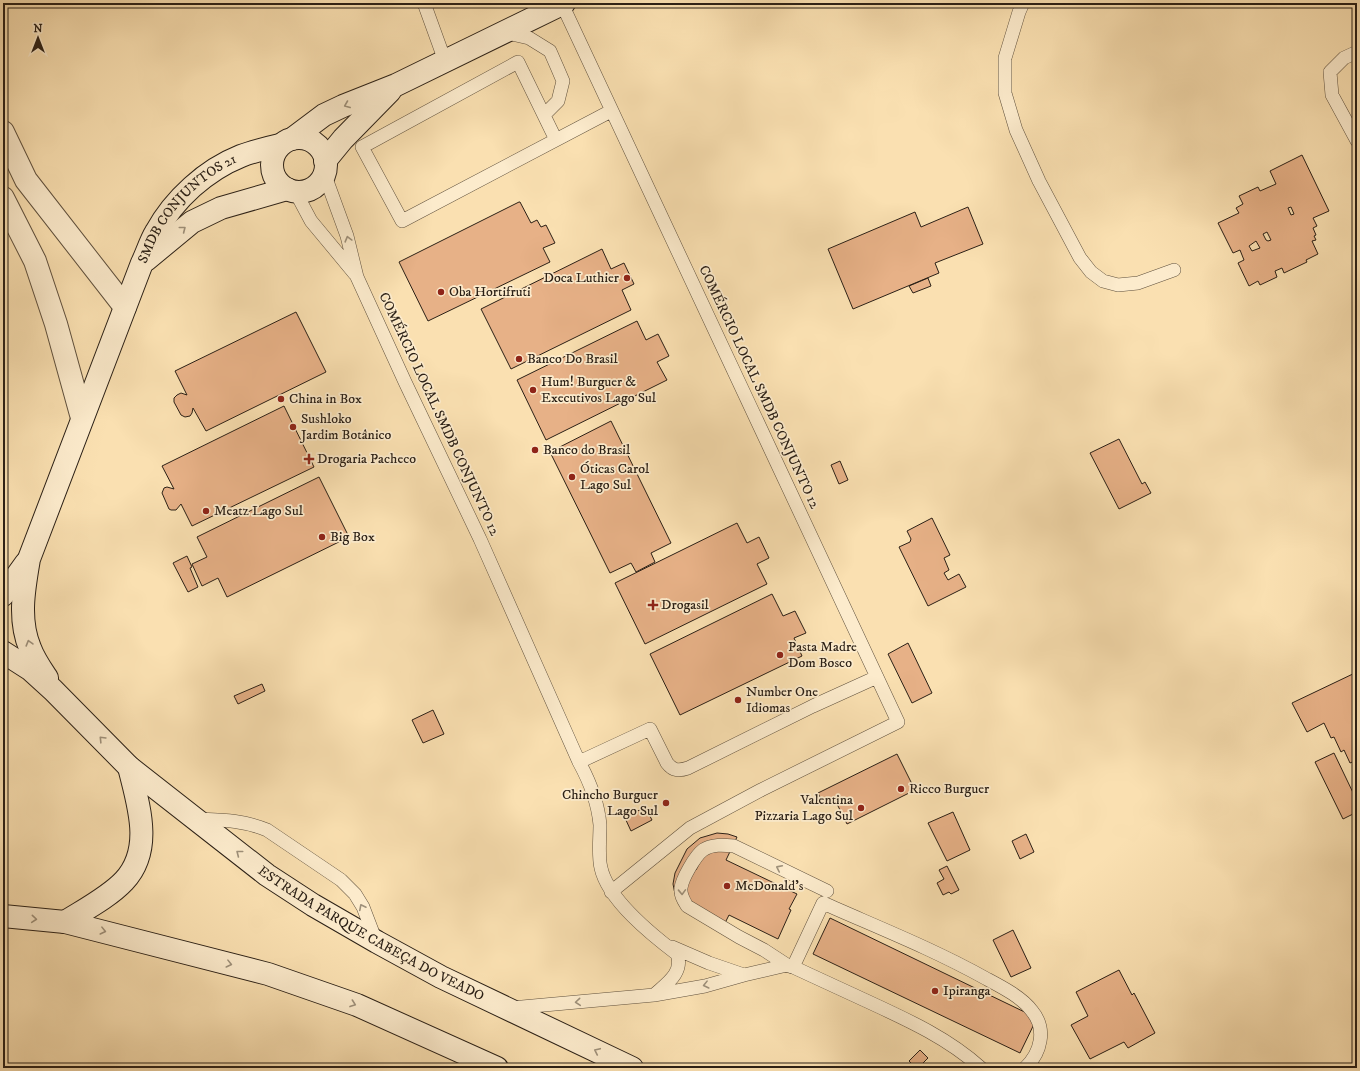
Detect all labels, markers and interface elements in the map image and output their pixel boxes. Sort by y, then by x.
north arrow [18,18,58,58]
text: N [33,22,43,36]
one-way arrow [343,100,350,108]
street label: SMDB CONJUNTOS 21 [134,150,239,266]
one-way arrow [178,227,185,234]
one-way arrow [344,236,353,243]
street label: COMÉRCIO LOCAL SMDB CONJUNTO 12 [695,262,824,512]
place label: Doca Luthier [543,269,620,287]
marker: Doca Luthier [622,273,632,283]
place label: Oba Hortifruti [449,283,531,301]
marker: Oba Hortifruti [436,287,446,297]
street label: COMÉRCIO LOCAL SMDB CONJUNTO 12 [375,289,504,539]
place label: Banco Do Brasil [527,350,618,368]
marker: Banco Do Brasil [514,354,524,364]
place label: Hum! Burguer & Executivos Lago Sul [541,373,657,407]
marker: Hum! Burguer & Executivos Lago Sul [528,385,538,395]
place label: China in Box [289,390,362,408]
marker: China in Box [276,394,286,404]
place label: Sushloko Jardim Botânico [299,410,392,444]
marker: Sushloko Jardim Botânico [288,422,298,432]
place label: Banco do Brasil [543,441,631,459]
marker: Banco do Brasil [530,445,540,455]
place label: Drogaria Pacheco [317,450,416,468]
marker: Drogaria Pacheco [304,454,314,464]
place label: Óticas Carol Lago Sul [580,460,650,494]
marker: Óticas Carol Lago Sul [567,472,577,482]
place label: Meatz Lago Sul [214,502,304,520]
marker: Meatz Lago Sul [201,506,211,516]
place label: Big Box [330,528,375,546]
marker: Big Box [317,532,327,542]
place label: Drogasil [661,596,709,614]
marker: Drogasil [648,600,658,610]
place label: Pasta Madre Dom Bosco [788,638,857,672]
one-way arrow [25,640,34,647]
marker: Pasta Madre Dom Bosco [775,650,785,660]
place label: Number One Idiomas [746,683,818,717]
marker: Number One Idiomas [733,695,743,705]
one-way arrow [99,736,107,744]
place label: Ricco Burguer [909,780,990,798]
marker: Ricco Burguer [896,784,906,794]
place label: Chincho Burguer Lago Sul [562,786,659,820]
place label: Valentina Pizzaria Lago Sul [754,791,854,825]
marker: Chincho Burguer Lago Sul [661,798,671,808]
marker: Valentina Pizzaria Lago Sul [856,803,866,813]
one-way arrow [237,851,244,858]
street label: ESTRADA PARQUE CABEÇA DO VEADO [254,862,487,1005]
one-way arrow [776,865,784,873]
place label: McDonald's [735,877,804,895]
marker: McDonald's [722,881,732,891]
one-way arrow [678,889,686,895]
one-way arrow [359,903,367,911]
one-way arrow [31,915,37,924]
one-way arrow [100,927,106,935]
one-way arrow [226,959,232,967]
one-way arrow [703,981,709,989]
place label: Ipiranga [943,982,991,1000]
marker: Ipiranga [930,986,940,996]
one-way arrow [575,997,581,1006]
one-way arrow [349,999,356,1007]
one-way arrow [594,1048,602,1056]

